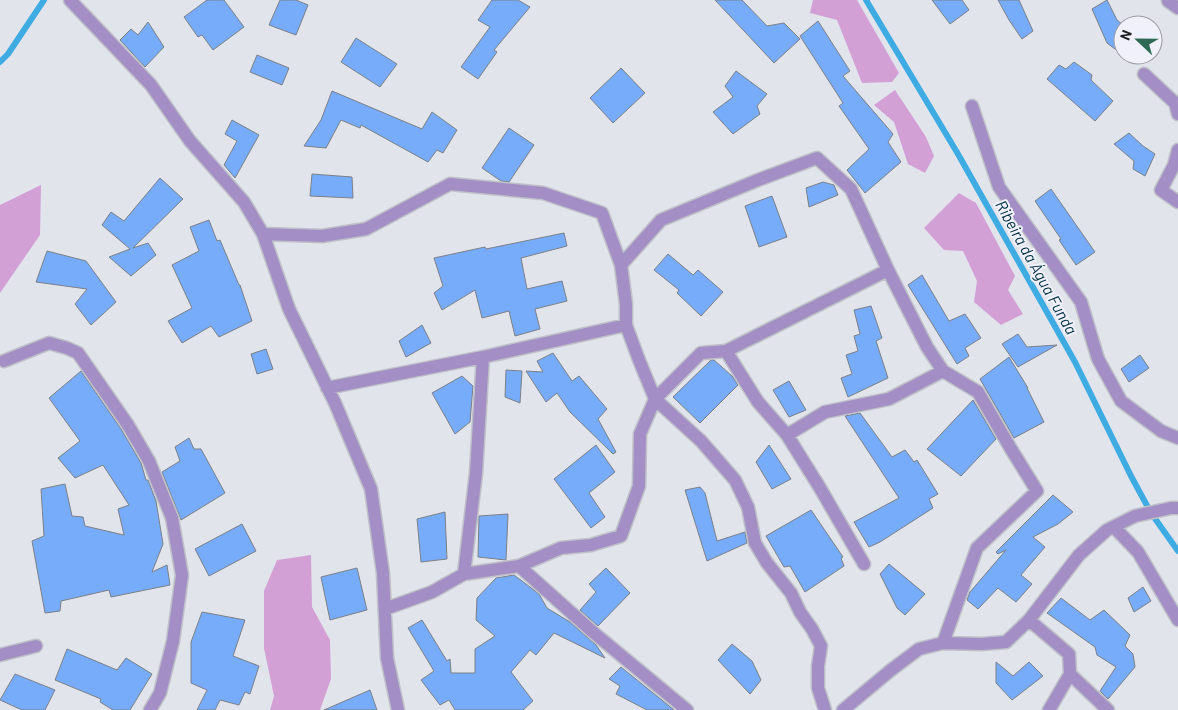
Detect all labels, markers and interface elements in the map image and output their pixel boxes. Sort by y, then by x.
north arrow [1113,15,1163,65]
text: N [1116,27,1135,42]
water label: Ribeira da Água Funda [992,197,1082,337]

